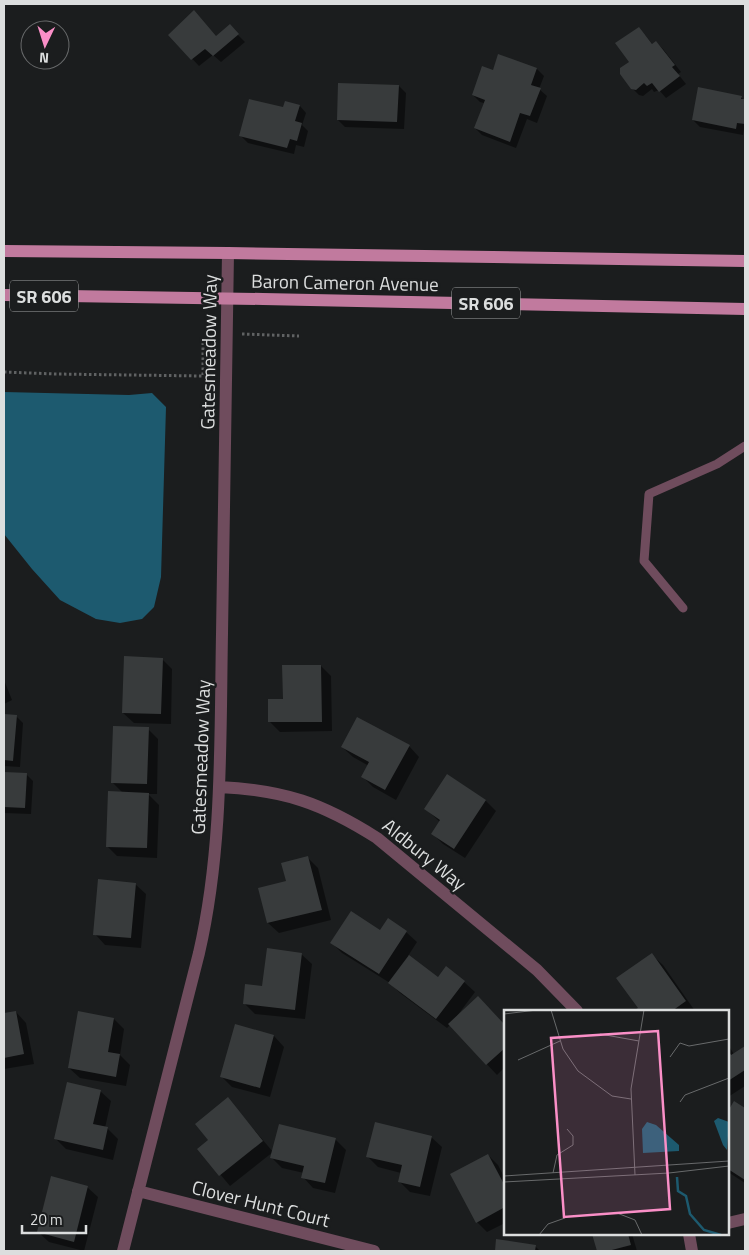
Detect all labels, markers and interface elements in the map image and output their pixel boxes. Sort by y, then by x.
north arrow [20,20,70,70]
text: N [38,48,50,69]
street label: Baron Cameron Avenue [251,266,439,298]
street label: Gatesmeadow Way [192,274,224,430]
road number: SR 606 [10,280,78,312]
road number: SR 606 [452,288,520,318]
street label: Gatesmeadow Way [183,679,217,835]
street label: Aldbury Way [377,811,473,897]
inset map [504,1010,729,1235]
street label: Clover Hunt Court [189,1172,333,1234]
scale bar [22,1202,86,1234]
text: 20 m [30,1208,63,1231]

